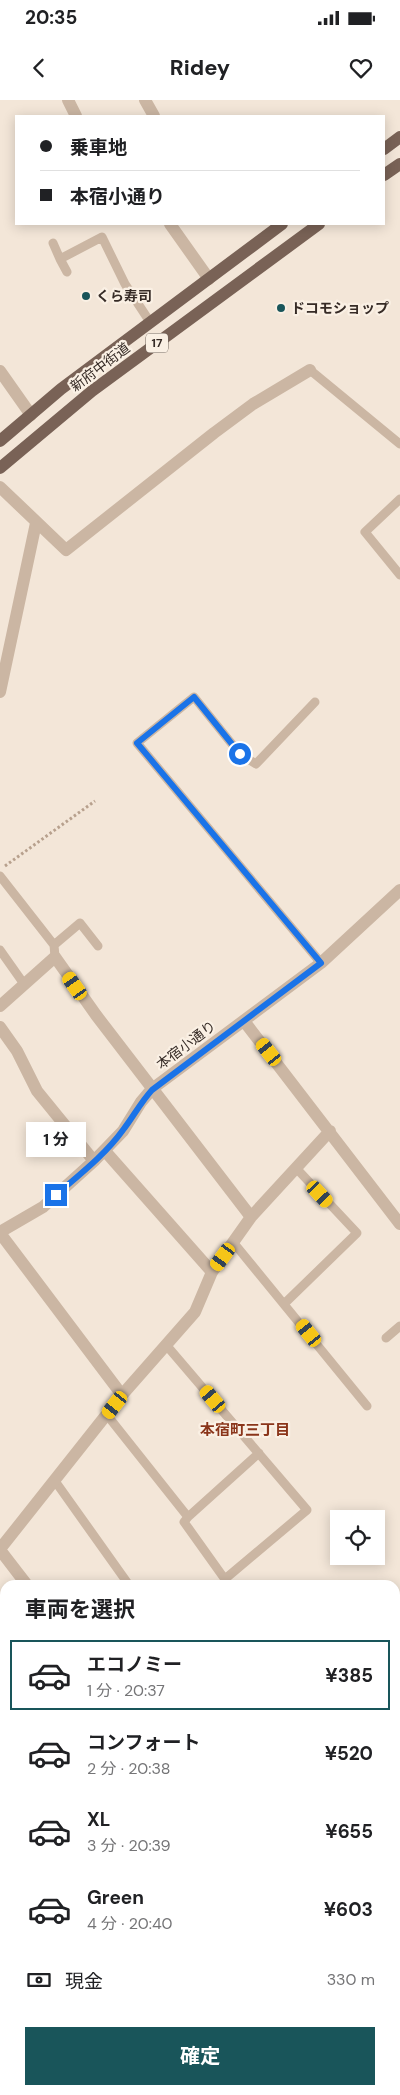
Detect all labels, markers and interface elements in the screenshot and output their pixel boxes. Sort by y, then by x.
text: 20:35 [25,5,77,30]
text: Ridey [170,53,230,82]
icon: back [25,54,53,82]
icon: heart [347,54,375,82]
text: 乗車地 [70,135,127,160]
text: 本宿小通り [70,184,165,209]
place label: くら寿司 [96,287,152,305]
marker: くら寿司 [80,290,92,302]
place label: ドコモショップ [291,299,389,317]
marker: ドコモショップ [275,302,287,314]
road number: 17 [146,334,168,352]
street label: 新府中街道 [67,339,133,395]
route start [229,743,251,765]
car [60,969,89,1003]
street label: 本宿小通り [153,1017,219,1073]
car [253,1036,284,1068]
callout: 1 分 [26,1122,86,1158]
text: 1 分 [43,1129,69,1150]
car [304,1178,335,1210]
route end [45,1184,67,1206]
car [208,1240,237,1274]
car [293,1317,324,1349]
car [197,1383,228,1415]
car [99,1389,130,1421]
district label: 本宿町三丁目 [200,1420,290,1440]
map controls [330,1510,385,1565]
button: locate [330,1510,385,1565]
text: 車両を選択 [25,1595,135,1624]
text: エコノミー [87,1652,182,1677]
icon: car [27,1653,72,1698]
text: ¥385 [325,1663,373,1688]
text: 1 分 · 20:37 [87,1680,165,1701]
text: コンフォート [87,1730,200,1755]
icon: car [27,1731,72,1776]
text: ¥520 [325,1741,373,1766]
text: 2 分 · 20:38 [87,1758,171,1779]
text: XL [87,1807,110,1832]
icon: car [27,1809,72,1854]
text: ¥655 [325,1819,373,1844]
text: 3 分 · 20:39 [87,1835,171,1856]
text: Green [87,1885,144,1910]
icon: car [27,1887,72,1932]
text: ¥603 [324,1897,373,1922]
text: 4 分 · 20:40 [87,1913,173,1934]
icon: cash [25,1966,53,1994]
text: 現金 [65,1969,103,1994]
text: 330 m [327,1969,375,1990]
button: 確定 [25,2027,375,2085]

